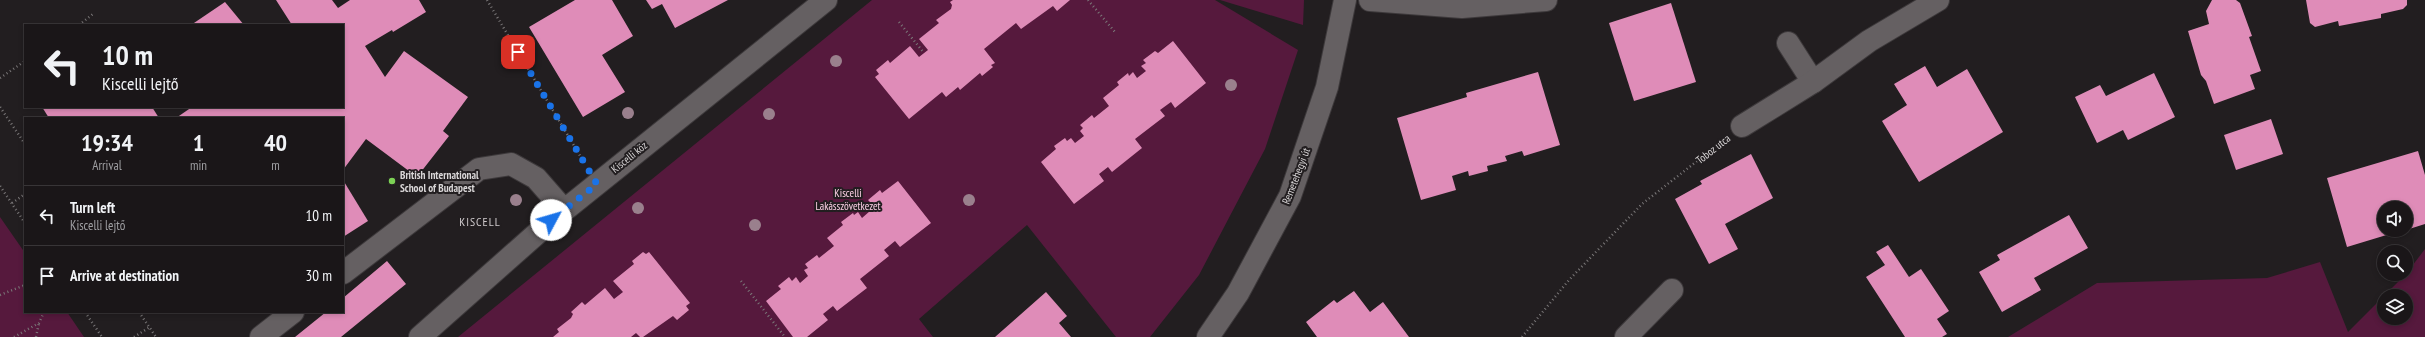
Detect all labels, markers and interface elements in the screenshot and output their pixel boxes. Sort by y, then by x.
pin [501,35,535,69]
text: 10 m [102,36,153,73]
icon: left [36,40,88,92]
icon: arrive [507,41,529,63]
text: Kiscelli lejtő [102,72,179,95]
text: 19:34 [81,127,133,158]
text: 1 [193,127,204,158]
text: 40 [264,127,287,158]
street label: Toboz utca [1693,131,1733,167]
street label: Kiscelli köz [608,138,650,176]
street label: Remetehegyi út [1279,146,1313,206]
text: Arrival [92,157,122,174]
text: min [190,157,207,174]
text: m [271,157,280,174]
place label: British International School of Budapest [400,168,479,195]
marker: British International School of Budapest [387,176,397,186]
park label: Kiscelli Lakásszövetkezet [815,186,881,213]
text: Turn left [70,198,115,217]
position arrow [530,199,572,241]
map controls [2377,201,2413,325]
button: sound [2377,201,2413,237]
icon: left [36,205,58,227]
text: 10 m [306,206,332,225]
district label: KISCELL [459,214,501,229]
text: Kiscelli lejtő [70,217,125,234]
button: search [2377,245,2413,281]
icon: arrive [36,265,58,287]
text: Arrive at destination [70,266,179,285]
text: 30 m [306,266,332,285]
button: layers [2377,289,2413,325]

